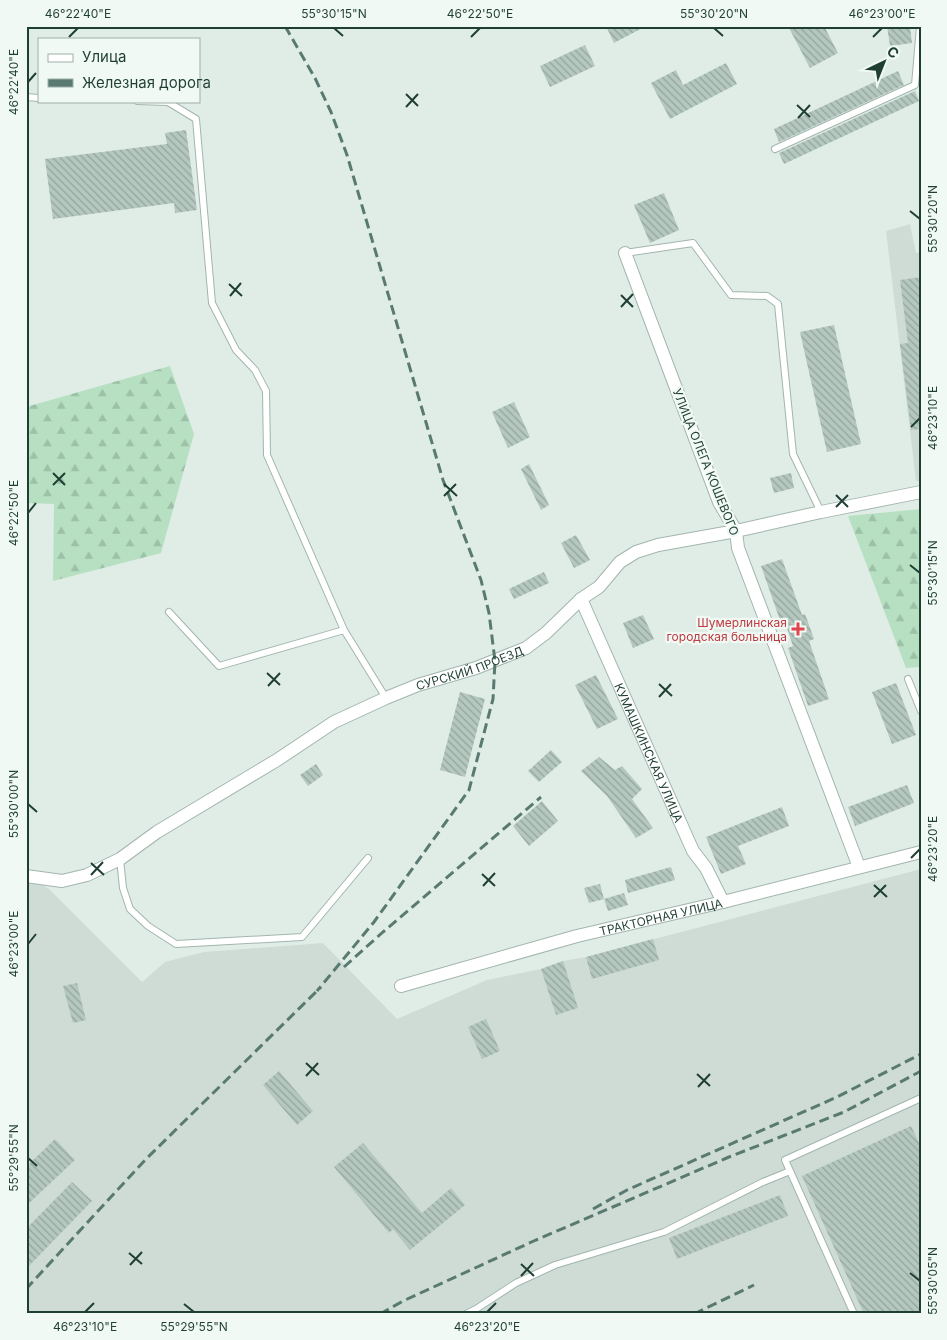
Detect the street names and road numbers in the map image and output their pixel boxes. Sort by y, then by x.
street label: УЛИЦА ОЛЕГА КОШЕВОГО [670,386,742,538]
street label: СУРСКИЙ ПРОЕЗД [414,642,525,693]
street label: КУМАШКИНСКАЯ УЛИЦА [612,680,687,825]
street label: ТРАКТОРНАЯ УЛИЦА [598,895,724,938]

